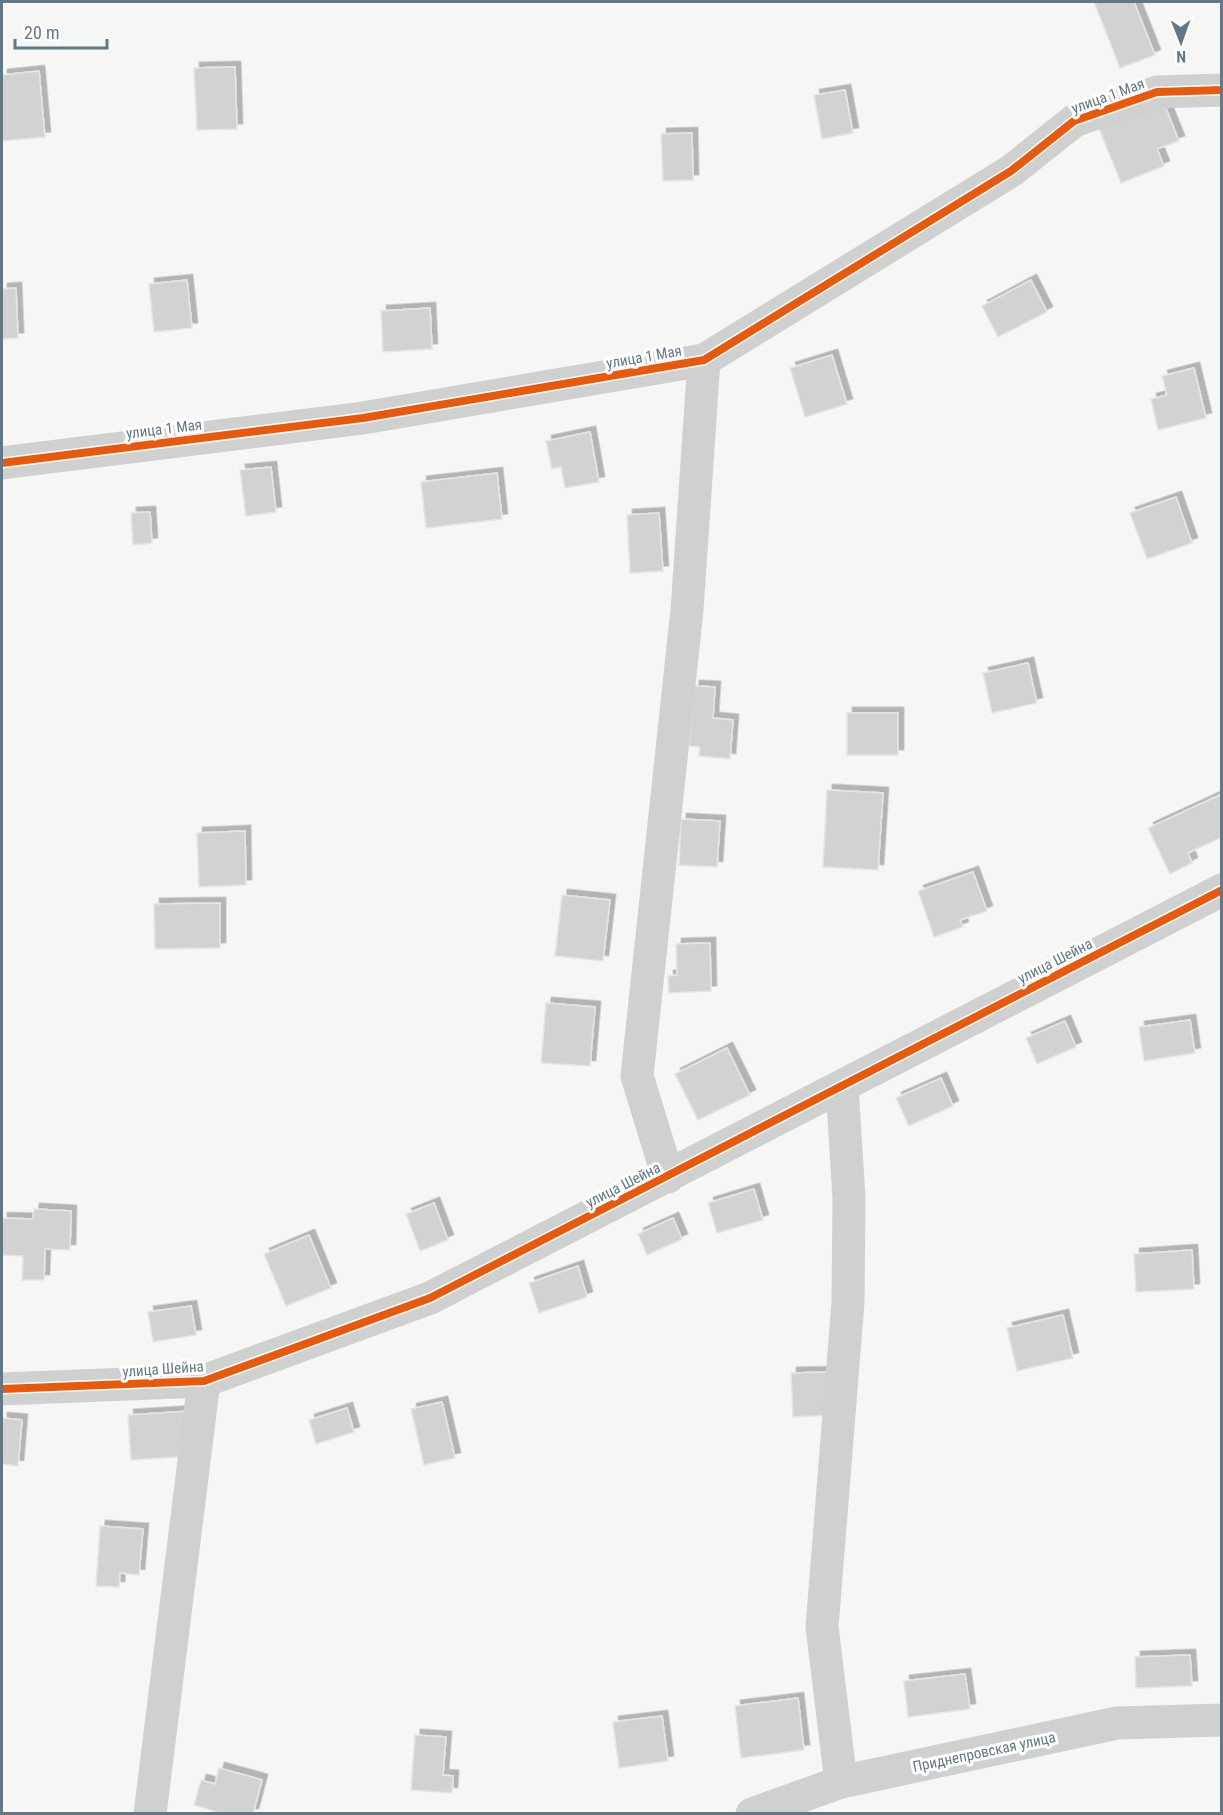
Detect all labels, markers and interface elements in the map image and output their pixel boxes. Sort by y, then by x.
scale bar [15,12,106,50]
north arrow [1151,12,1211,72]
text: 20 m [24,22,59,43]
text: N [1176,47,1186,66]
street label: улица 1 Мая [1069,74,1147,118]
street label: улица 1 Мая [605,342,683,372]
street label: улица 1 Мая [125,415,203,443]
street label: улица Шейна [1015,934,1095,988]
street label: улица Шейна [583,1158,663,1212]
street label: улица Шейна [122,1357,204,1381]
street label: Приднепровская улица [911,1728,1057,1776]

